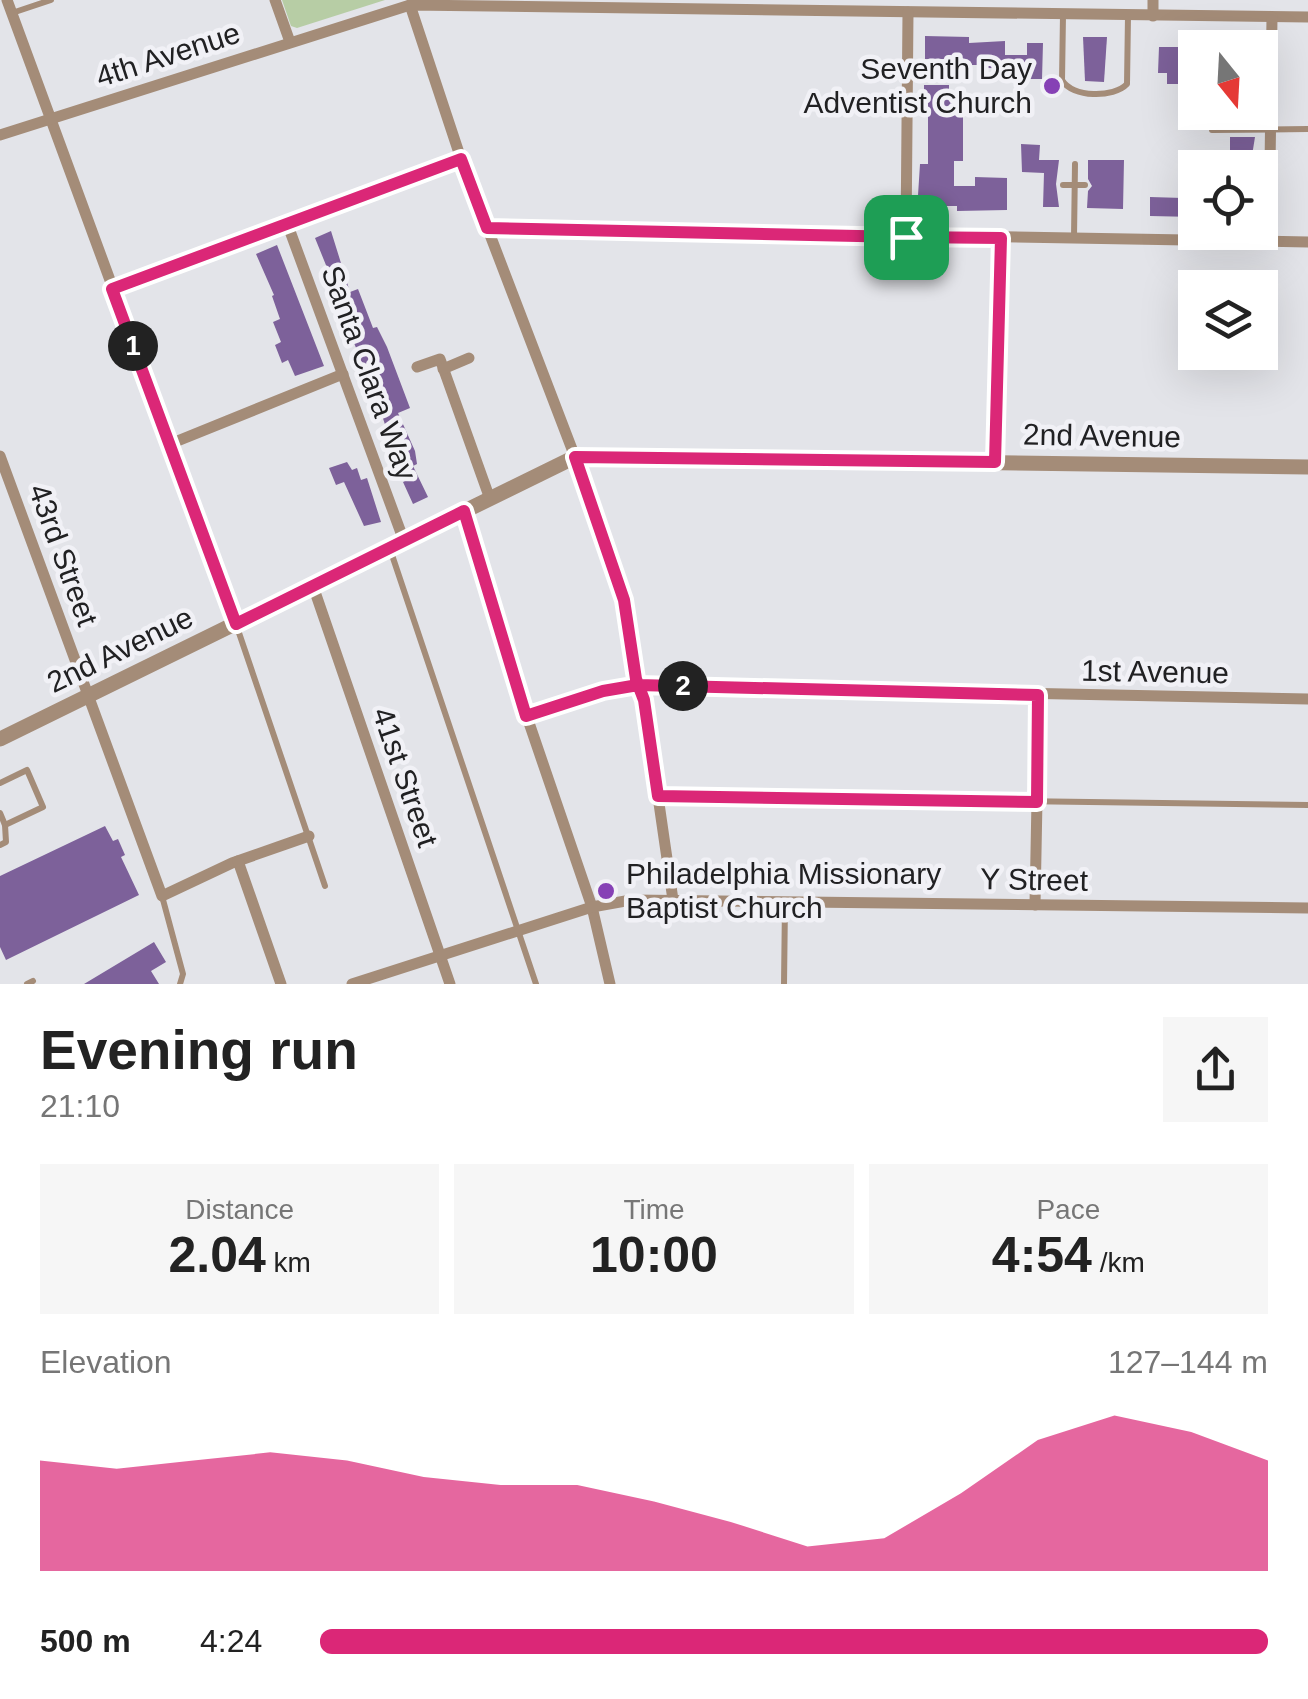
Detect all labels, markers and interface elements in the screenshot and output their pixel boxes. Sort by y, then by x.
street label: 4th Avenue [92,16,244,93]
north arrow [1178,30,1278,130]
map controls [1178,30,1278,370]
place label: Seventh Day Adventist Church [804,52,1032,119]
marker: Seventh Day Adventist Church [1041,75,1063,97]
button: locate [1178,150,1278,250]
pin [864,195,949,280]
icon: arrive [879,210,934,265]
street label: Santa Clara Way [315,261,424,484]
button: layers [1178,270,1278,370]
pin: 1 [108,321,158,371]
text: 1 [125,330,141,361]
street label: 2nd Avenue [1023,418,1181,453]
street label: 43rd Street [23,479,105,631]
street label: 2nd Avenue [42,600,198,699]
street label: 1st Avenue [1081,654,1229,689]
pin: 2 [658,661,708,711]
text: 2 [675,670,691,701]
street label: 41st Street [366,703,445,851]
place label: Philadelphia Missionary Baptist Church [626,857,941,924]
street label: Y Street [980,862,1089,897]
marker: Philadelphia Missionary Baptist Church [595,880,617,902]
button: share [1163,1017,1268,1122]
text: Evening run [40,1019,358,1081]
text: 21:10 [40,1088,120,1124]
text: Distance [185,1194,294,1225]
text: Time [623,1194,685,1225]
text: Pace [1036,1194,1100,1225]
text: 2.04 [168,1227,266,1283]
text: 10:00 [590,1227,718,1283]
text: 4:54 [992,1227,1092,1283]
text: km [266,1247,311,1278]
text: /km [1092,1247,1145,1278]
text: Elevation [40,1344,172,1380]
text: 127–144 m [1108,1344,1268,1380]
text: 500 m [40,1623,131,1659]
text: 4:24 [200,1623,262,1659]

